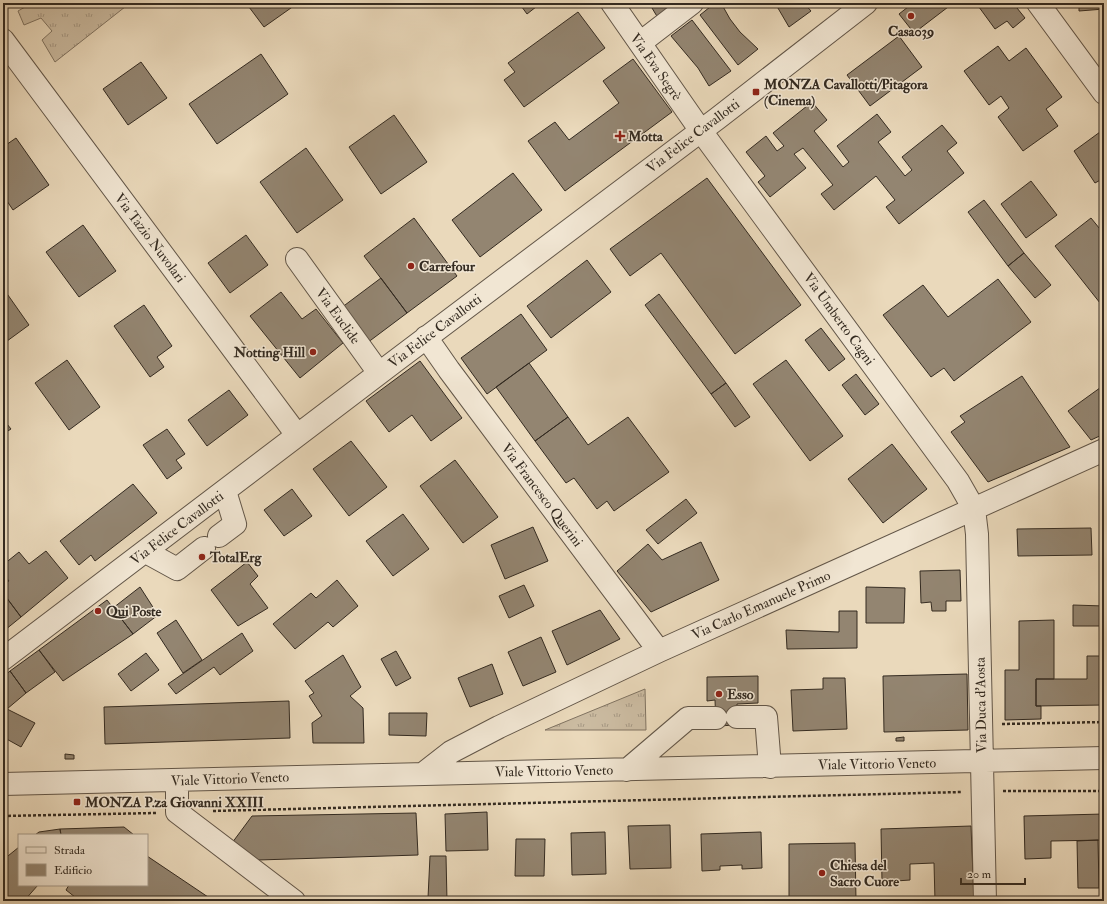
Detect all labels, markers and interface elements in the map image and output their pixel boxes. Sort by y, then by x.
marker: Casa039 [906,11,916,21]
place label: Casa039 [888,23,934,40]
street label: Via Eva Segrè [627,30,685,104]
place label: MONZA Cavallotti/Pitagora (Cinema) [763,76,929,109]
marker: MONZA Cavallotti/Pitagora (Cinema) [751,87,761,97]
street label: Via Felice Cavallotti [643,95,743,177]
place label: Motta [627,128,664,145]
marker: Motta [615,131,625,141]
street label: Via Tazio Nuvolari [111,190,189,286]
place label: Carrefour [419,258,476,275]
marker: Carrefour [406,261,416,271]
street label: Via Umberto Cagni [800,269,878,369]
street label: Via Euclide [312,285,364,348]
street label: Via Felice Cavallotti [385,290,485,372]
place label: Notting Hill [233,344,305,362]
marker: Notting Hill [308,347,318,357]
street label: Via Francesco Querini [498,440,587,550]
street label: Via Felice Cavallotti [127,487,227,569]
place label: TotalErg [209,549,262,567]
marker: TotalErg [197,552,207,562]
street label: Via Carlo Emanuele Primo [689,567,833,643]
place label: Qui Poste [106,603,162,620]
marker: Qui Poste [93,606,103,616]
street label: Via Duca d'Aosta [972,657,990,753]
place label: Esso [727,686,754,703]
marker: Esso [714,689,724,699]
street label: Viale Vittorio Veneto [818,754,937,774]
street label: Viale Vittorio Veneto [495,761,614,781]
street label: Viale Vittorio Veneto [171,768,290,790]
place label: MONZA P.za Giovanni XXIII [84,794,264,811]
marker: MONZA P.za Giovanni XXIII [72,797,82,807]
legend [18,834,148,886]
text: Strada [54,843,86,858]
place label: Chiesa del Sacro Cuore [830,857,899,890]
scale bar [961,860,1025,886]
text: Edificio [54,863,92,878]
text: 20 m [967,867,992,882]
marker: Chiesa del Sacro Cuore [817,868,827,878]

